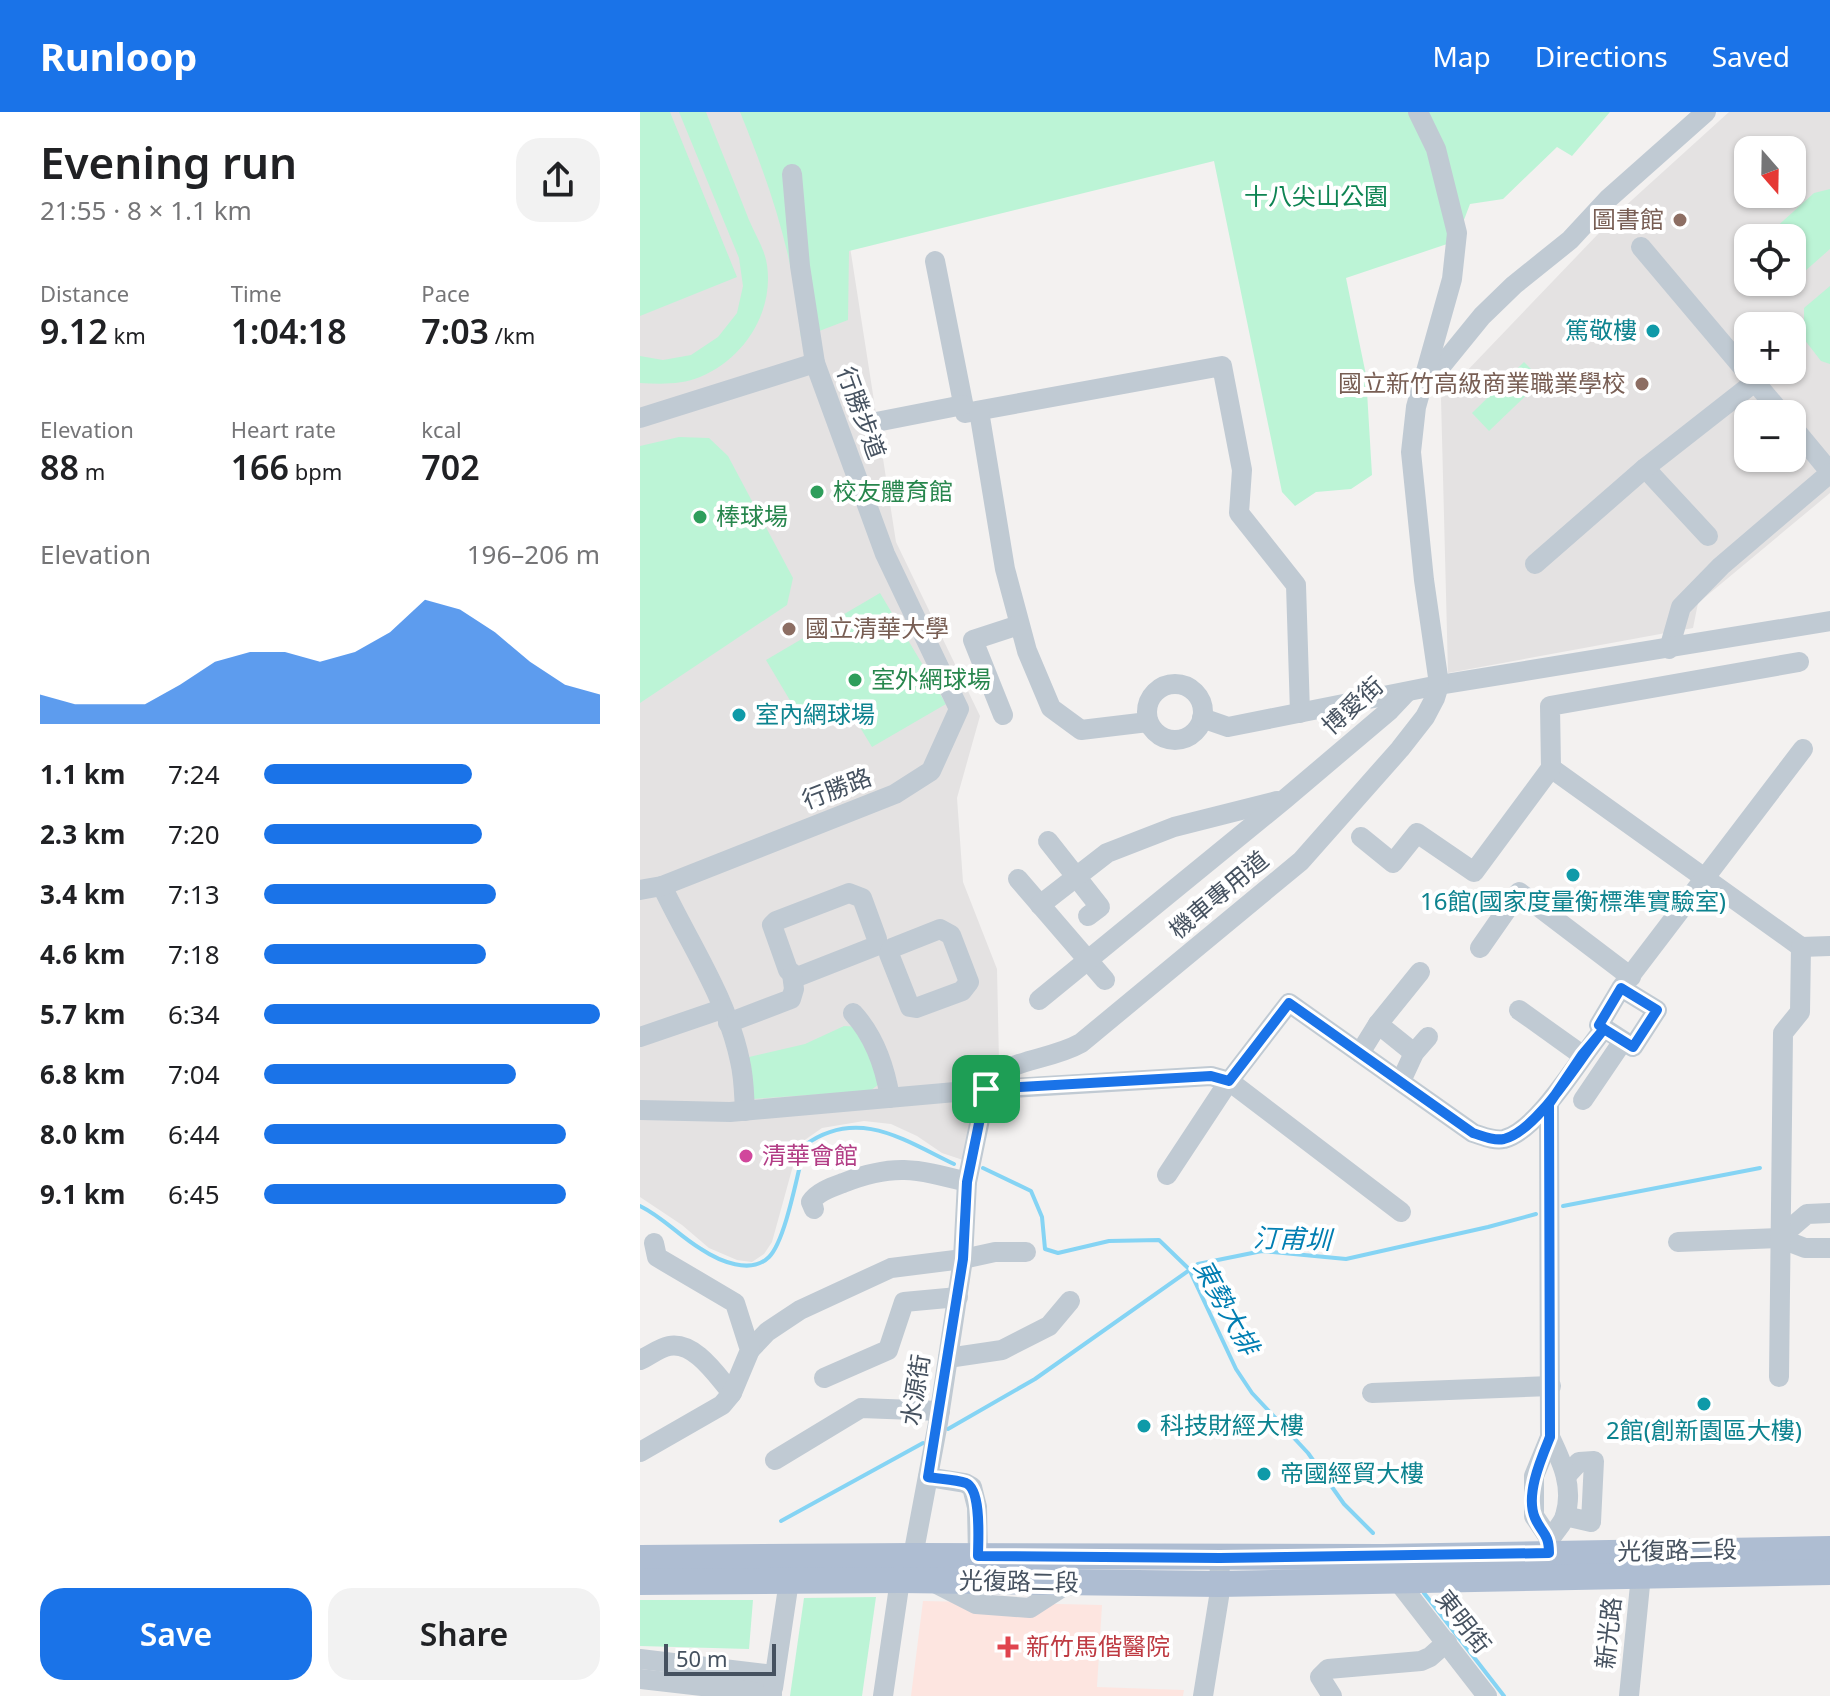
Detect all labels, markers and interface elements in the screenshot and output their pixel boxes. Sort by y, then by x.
text: Runloop [40,30,197,82]
text: Map [1432,37,1491,75]
text: Directions [1535,37,1668,75]
text: Saved [1712,37,1790,75]
text: Evening run [40,132,297,192]
north arrow [1734,136,1806,208]
map controls [1734,136,1806,472]
button: share [516,138,600,222]
park label: 十八尖山公園 [1244,179,1388,212]
text: 21:55 · 8 × 1.1 km [40,192,252,228]
place label: 圖書館 [1592,202,1664,235]
marker: 圖書館 [1671,211,1689,229]
button: locate [1734,224,1806,296]
text: Distance [40,278,129,308]
text: Time [231,278,282,308]
text: Pace [421,278,470,308]
text: 9.12 [40,308,108,354]
text: 1:04:18 [231,308,347,354]
text: 7:03 [421,308,489,354]
button: + [1734,312,1806,384]
place label: 篤敬樓 [1565,313,1637,346]
text: km [108,320,146,350]
text: /km [489,320,535,350]
marker: 篤敬樓 [1644,322,1662,340]
street label: 行勝步道 [830,362,894,463]
place label: 國立新竹高級商業職業學校 [1338,366,1626,399]
marker: 國立新竹高級商業職業學校 [1633,375,1651,393]
button: − [1734,400,1806,472]
text: Elevation [40,414,134,444]
text: Heart rate [231,414,336,444]
text: kcal [421,414,462,444]
text: 88 [40,444,79,490]
text: 166 [231,444,289,490]
text: 702 [421,444,480,490]
text: m [79,456,105,486]
text: bpm [289,456,342,486]
place label: 校友體育館 [833,474,953,507]
marker: 校友體育館 [808,483,826,501]
place label: 棒球場 [716,499,788,532]
marker: 棒球場 [691,508,709,526]
text: Elevation [40,536,151,572]
text: 196–206 m [467,536,600,572]
place label: 國立清華大學 [805,611,949,644]
marker: 國立清華大學 [780,620,798,638]
place label: 室外網球場 [871,662,991,695]
street label: 博愛街 [1314,669,1390,741]
marker: 室外網球場 [846,671,864,689]
place label: 室內網球場 [755,697,875,730]
marker: 室內網球場 [730,706,748,724]
text: 1.1 km [40,756,125,792]
text: 7:24 [168,756,220,792]
street label: 行勝路 [797,759,876,816]
text: 2.3 km [40,816,125,852]
text: 7:20 [168,816,220,852]
street label: 機車專用道 [1161,843,1275,945]
marker: 16館(國家度量衡標準實驗室) [1564,866,1582,884]
text: 3.4 km [40,876,125,912]
text: 7:13 [168,876,220,912]
place label: 16館(國家度量衡標準實驗室) [1420,884,1726,917]
text: 4.6 km [40,936,125,972]
text: 7:18 [168,936,220,972]
text: 5.7 km [40,996,125,1032]
text: 6:34 [168,996,220,1032]
pin [952,1055,1020,1123]
text: 6.8 km [40,1056,125,1092]
text: 7:04 [168,1056,220,1092]
icon: arrive [964,1067,1008,1111]
text: 8.0 km [40,1116,125,1152]
text: 6:44 [168,1116,220,1152]
place label: 清華會館 [762,1138,858,1171]
marker: 清華會館 [737,1147,755,1165]
text: 9.1 km [40,1176,125,1212]
text: 6:45 [168,1176,220,1212]
water label: 汀甫圳 [1252,1219,1336,1257]
water label: 東勢大排 [1186,1252,1269,1363]
street label: 水源街 [893,1352,936,1428]
marker: 2館(創新園區大樓) [1695,1395,1713,1413]
place label: 科技財經大樓 [1160,1408,1304,1441]
place label: 2館(創新園區大樓) [1606,1413,1802,1446]
marker: 科技財經大樓 [1135,1417,1153,1435]
place label: 帝國經貿大樓 [1280,1456,1424,1489]
marker: 帝國經貿大樓 [1255,1465,1273,1483]
street label: 光復路二段 [1617,1532,1737,1567]
street label: 光復路二段 [959,1563,1079,1598]
street label: 東明街 [1429,1583,1499,1660]
button: Save [40,1588,312,1680]
button: Share [328,1588,600,1680]
street label: 新光路 [1587,1595,1628,1670]
place label: 新竹馬偕醫院 [1026,1629,1170,1662]
marker: 新竹馬偕醫院 [997,1636,1019,1658]
scale bar [664,1640,776,1676]
text: 50 m [676,1643,727,1673]

